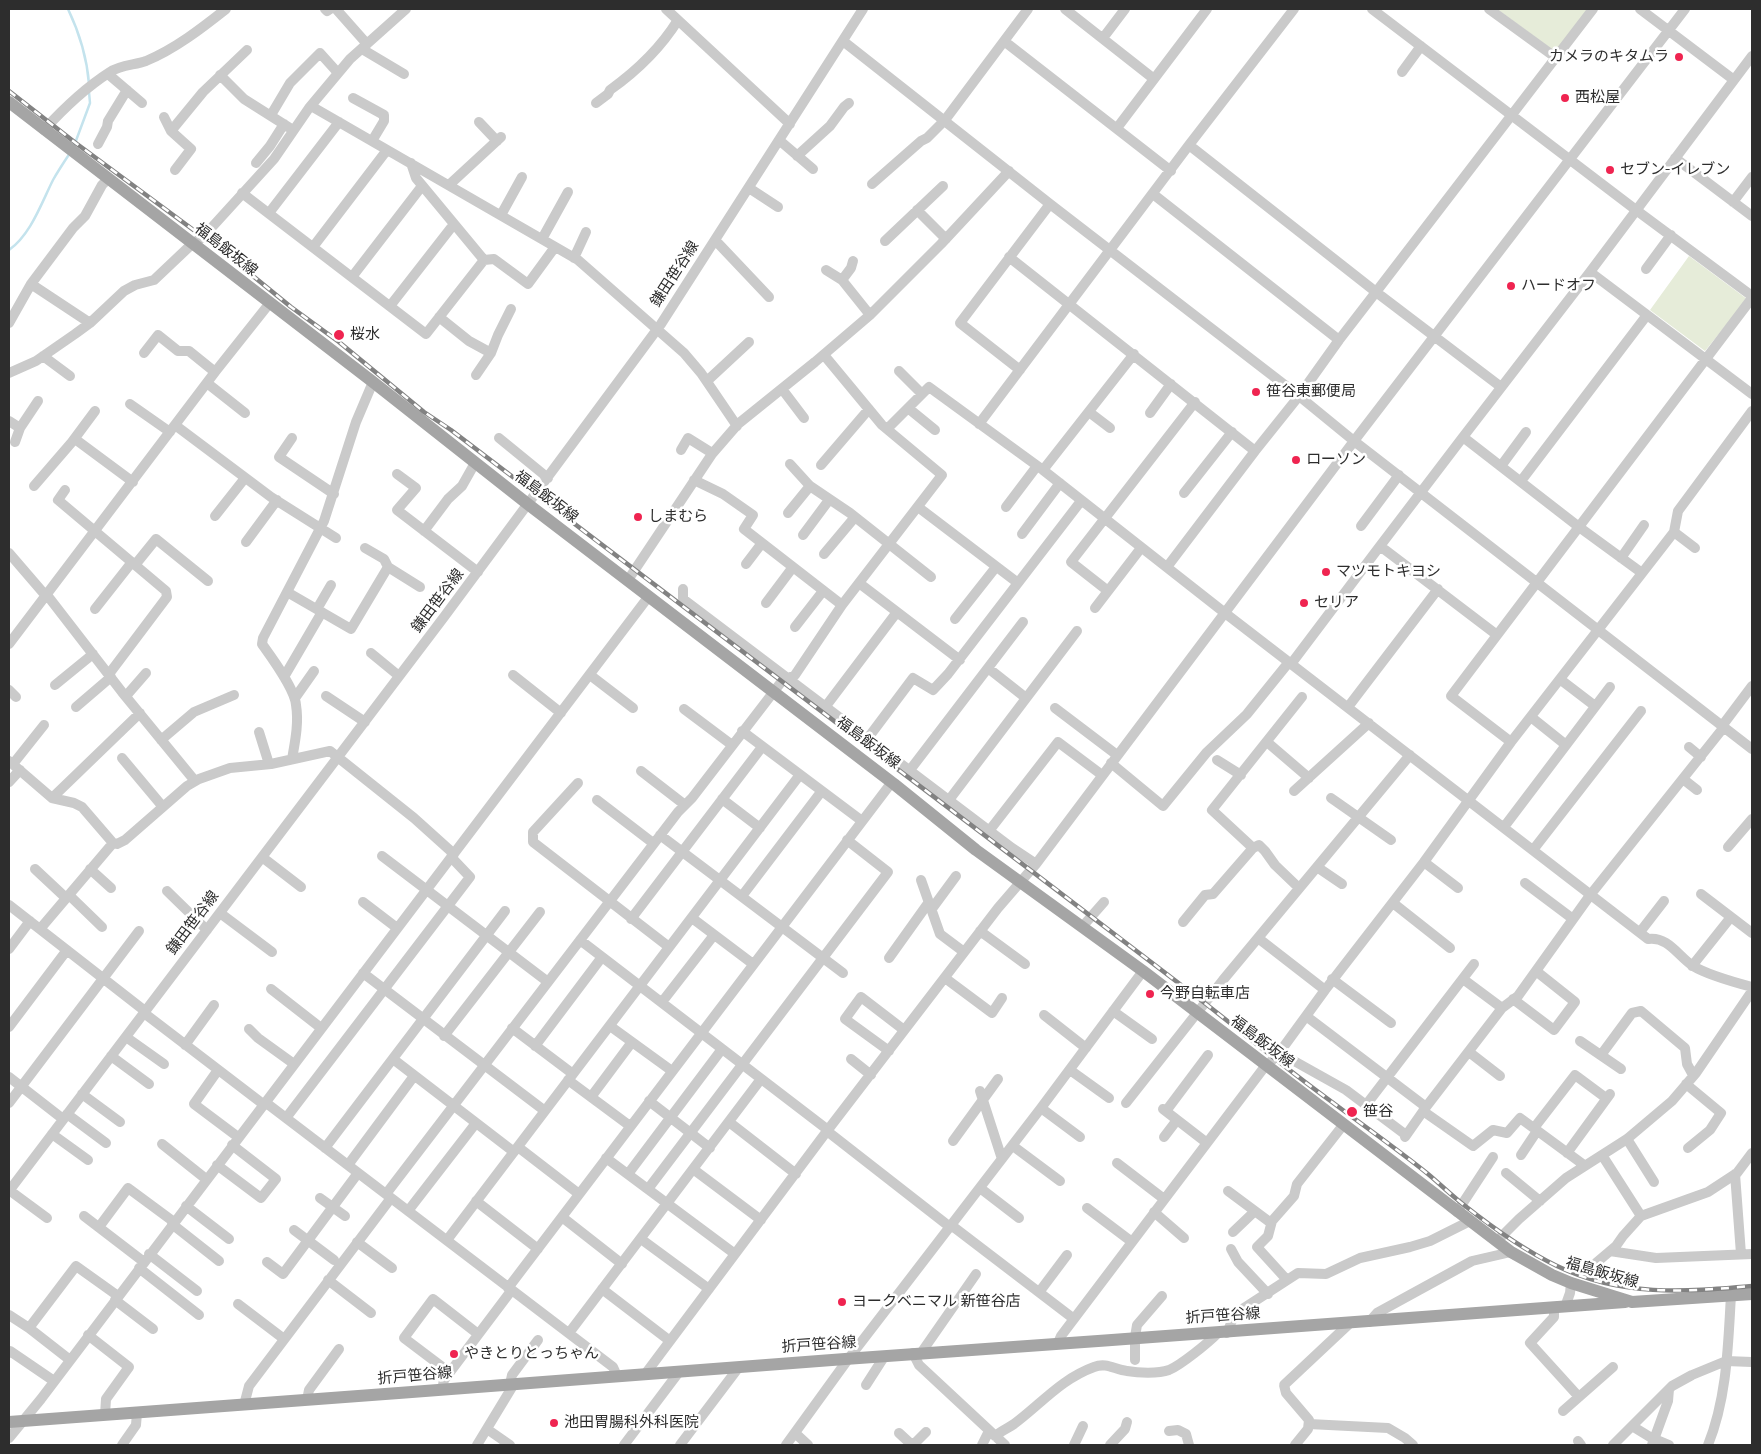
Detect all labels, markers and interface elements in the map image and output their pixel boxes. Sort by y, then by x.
place label: カメラのキタムラ [1549,48,1669,66]
marker: カメラのキタムラ [1673,51,1685,63]
place label: 西松屋 [1575,89,1620,107]
marker: 西松屋 [1559,92,1571,104]
place label: セブン-イレブン [1620,161,1730,179]
marker: セブン-イレブン [1604,164,1616,176]
street label: 福島飯坂線 [191,220,261,280]
street label: 鎌田笹谷線 [647,238,703,310]
place label: ハードオフ [1521,277,1596,295]
marker: ハードオフ [1505,280,1517,292]
place label: 桜水 [350,326,380,344]
marker: 桜水 [332,328,346,342]
place label: 笹谷東郵便局 [1266,383,1356,401]
marker: 笹谷東郵便局 [1250,386,1262,398]
place label: ローソン [1306,451,1366,469]
marker: ローソン [1290,454,1302,466]
street label: 福島飯坂線 [511,467,581,527]
place label: しまむら [648,508,708,526]
marker: しまむら [632,511,644,523]
place label: マツモトキヨシ [1336,563,1441,581]
street label: 鎌田笹谷線 [408,566,468,636]
marker: マツモトキヨシ [1320,566,1332,578]
place label: セリア [1314,594,1359,612]
marker: セリア [1298,597,1310,609]
street label: 福島飯坂線 [833,713,903,773]
street label: 鎌田笹谷線 [163,888,223,958]
place label: 今野自転車店 [1160,985,1250,1003]
marker: 今野自転車店 [1144,988,1156,1000]
street label: 福島飯坂線 [1227,1012,1297,1072]
place label: 笹谷 [1363,1103,1393,1121]
marker: 笹谷 [1345,1105,1359,1119]
street label: 福島飯坂線 [1563,1254,1641,1292]
place label: ヨークベニマル 新笹谷店 [852,1293,1021,1311]
marker: ヨークベニマル 新笹谷店 [836,1296,848,1308]
street label: 折戸笹谷線 [1185,1304,1261,1328]
street label: 折戸笹谷線 [781,1333,857,1357]
place label: やきとりとっちゃん [464,1345,599,1363]
marker: やきとりとっちゃん [448,1348,460,1360]
street label: 折戸笹谷線 [377,1364,453,1388]
place label: 池田胃腸科外科医院 [564,1414,699,1432]
marker: 池田胃腸科外科医院 [548,1417,560,1429]

